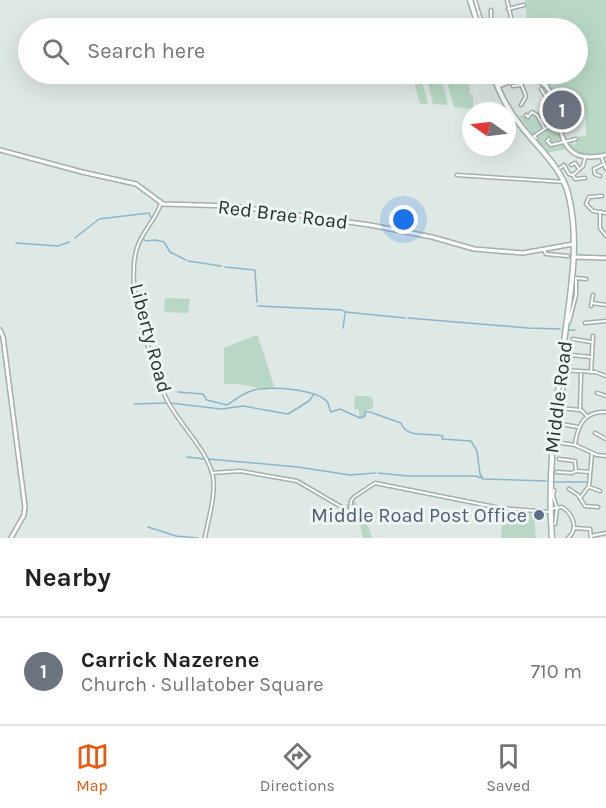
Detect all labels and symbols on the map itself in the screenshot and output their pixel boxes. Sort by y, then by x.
pin: 1 [542,88,582,132]
north arrow [462,102,516,156]
street label: Red Brae Road [217,195,349,234]
your location [389,205,418,234]
street label: Liberty Road [125,281,176,395]
street label: Middle Road [540,339,577,455]
place label: Middle Road Post Office [311,504,527,527]
marker: Middle Road Post Office [532,508,546,522]

